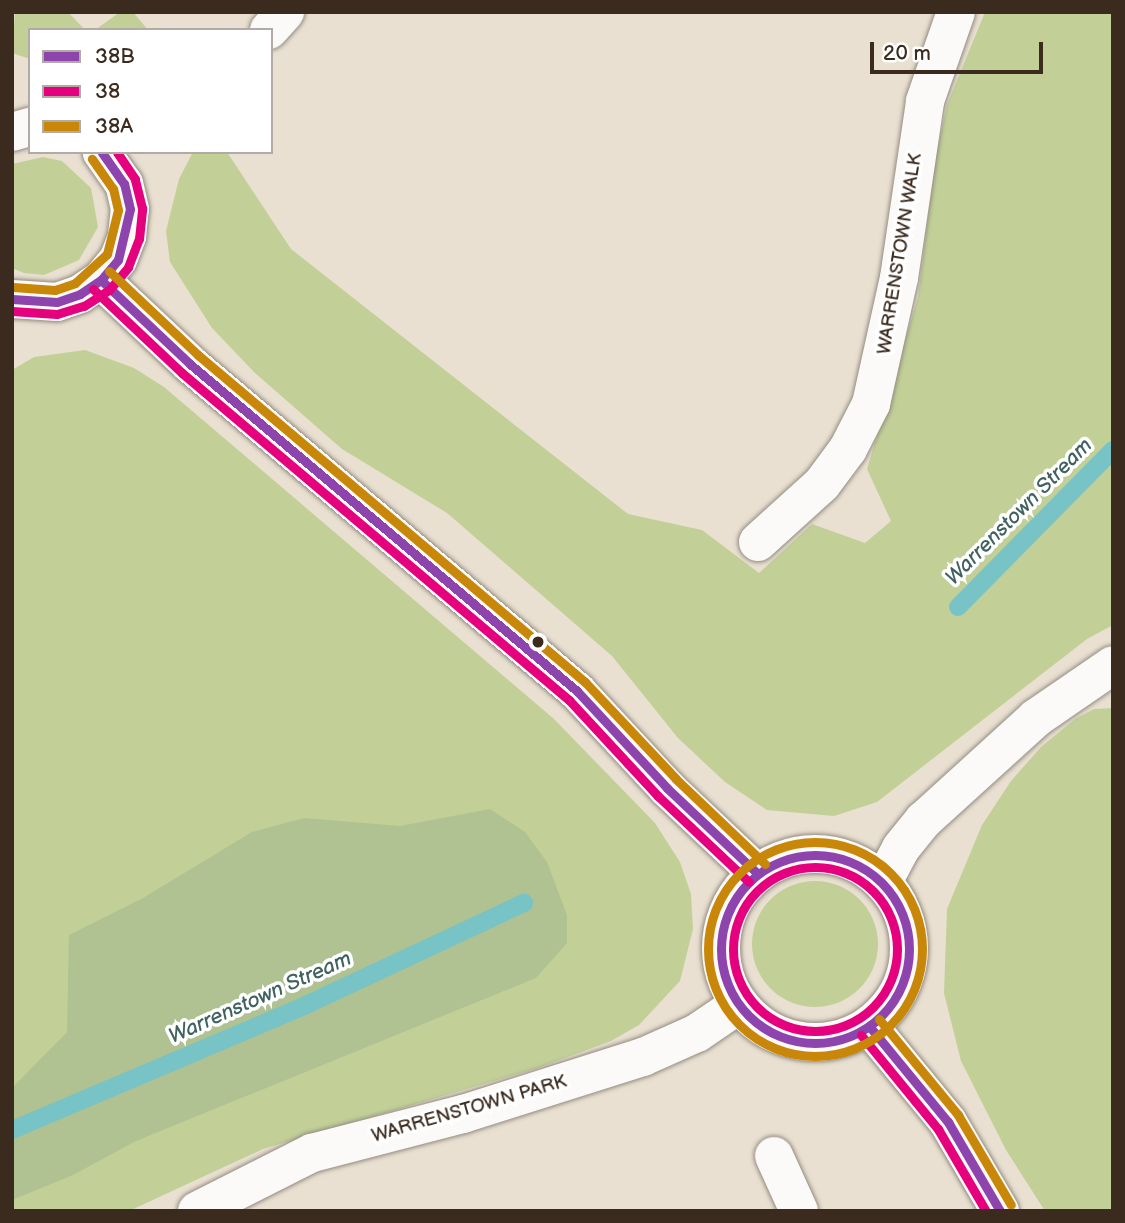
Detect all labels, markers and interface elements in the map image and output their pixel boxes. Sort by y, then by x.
legend [28,28,273,154]
scale bar [873,28,1046,72]
text: 20 m [883,41,931,66]
text: 38B [95,44,135,69]
text: 38 [95,79,120,104]
text: 38A [95,114,133,139]
street label: WARRENSTOWN WALK [873,151,927,357]
water label: Warrenstown Stream [940,433,1098,591]
unlabelled marker [531,635,545,649]
water label: Warrenstown Stream [165,946,355,1050]
street label: WARRENSTOWN PARK [369,1070,569,1148]

